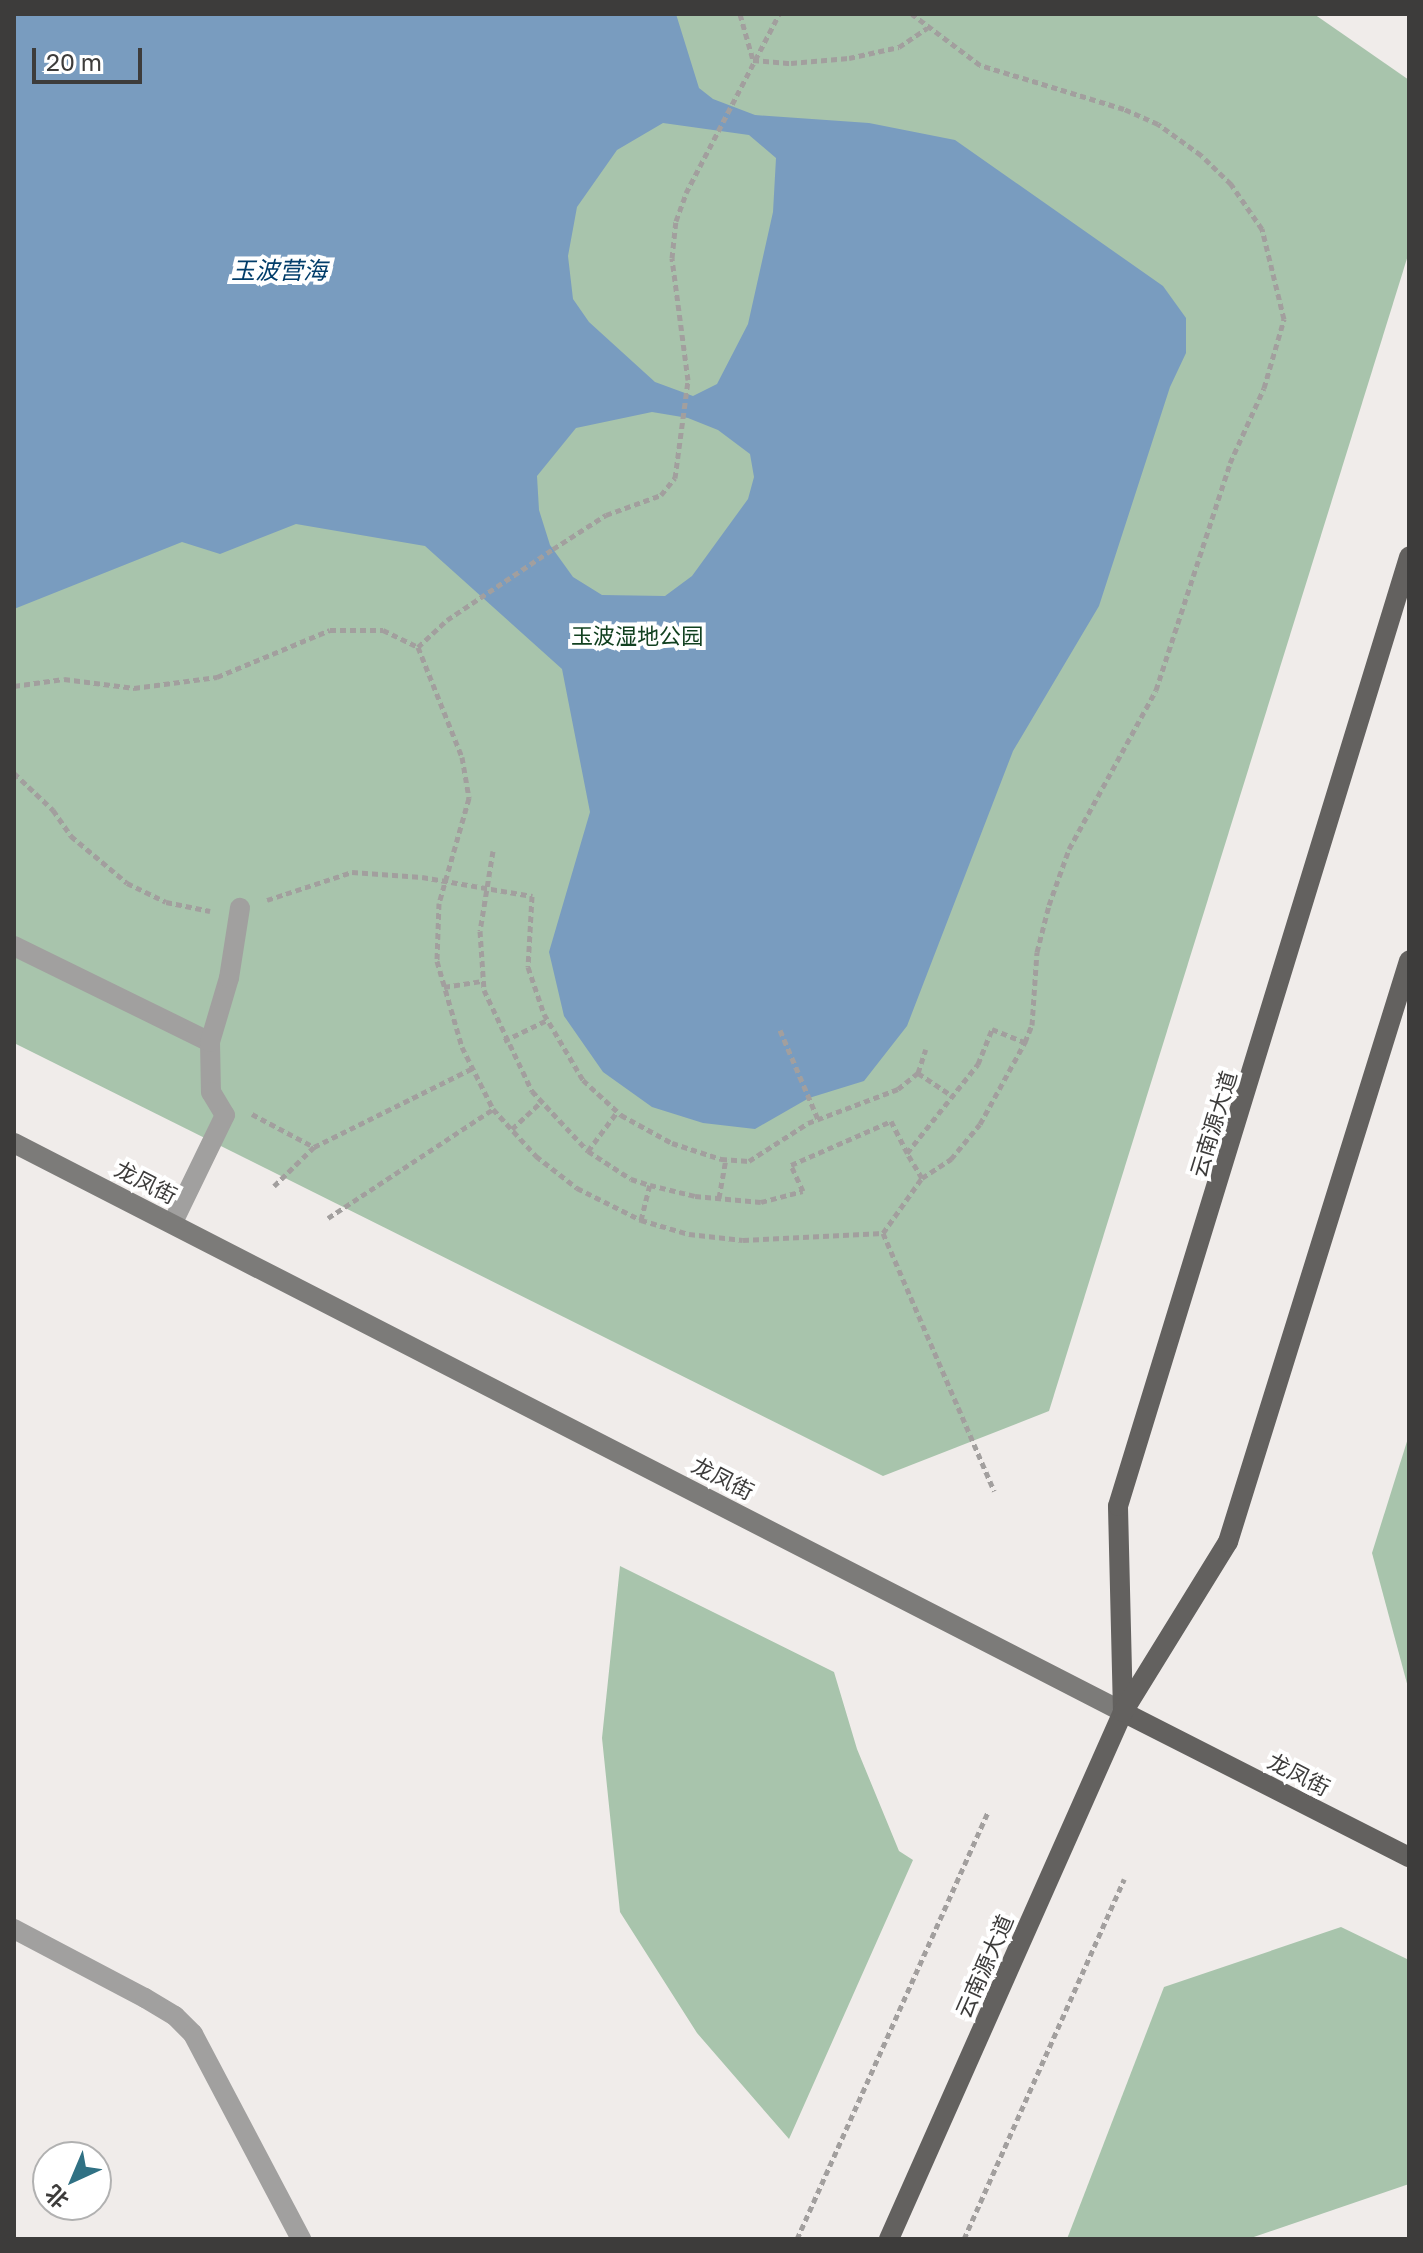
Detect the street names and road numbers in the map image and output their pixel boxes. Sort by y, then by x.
street label: 云南源大道 [1184,1068,1242,1180]
street label: 龙凤街 [111,1155,181,1209]
street label: 龙凤街 [688,1451,758,1505]
street label: 龙凤街 [1264,1747,1334,1801]
street label: 云南源大道 [950,1910,1018,2022]

